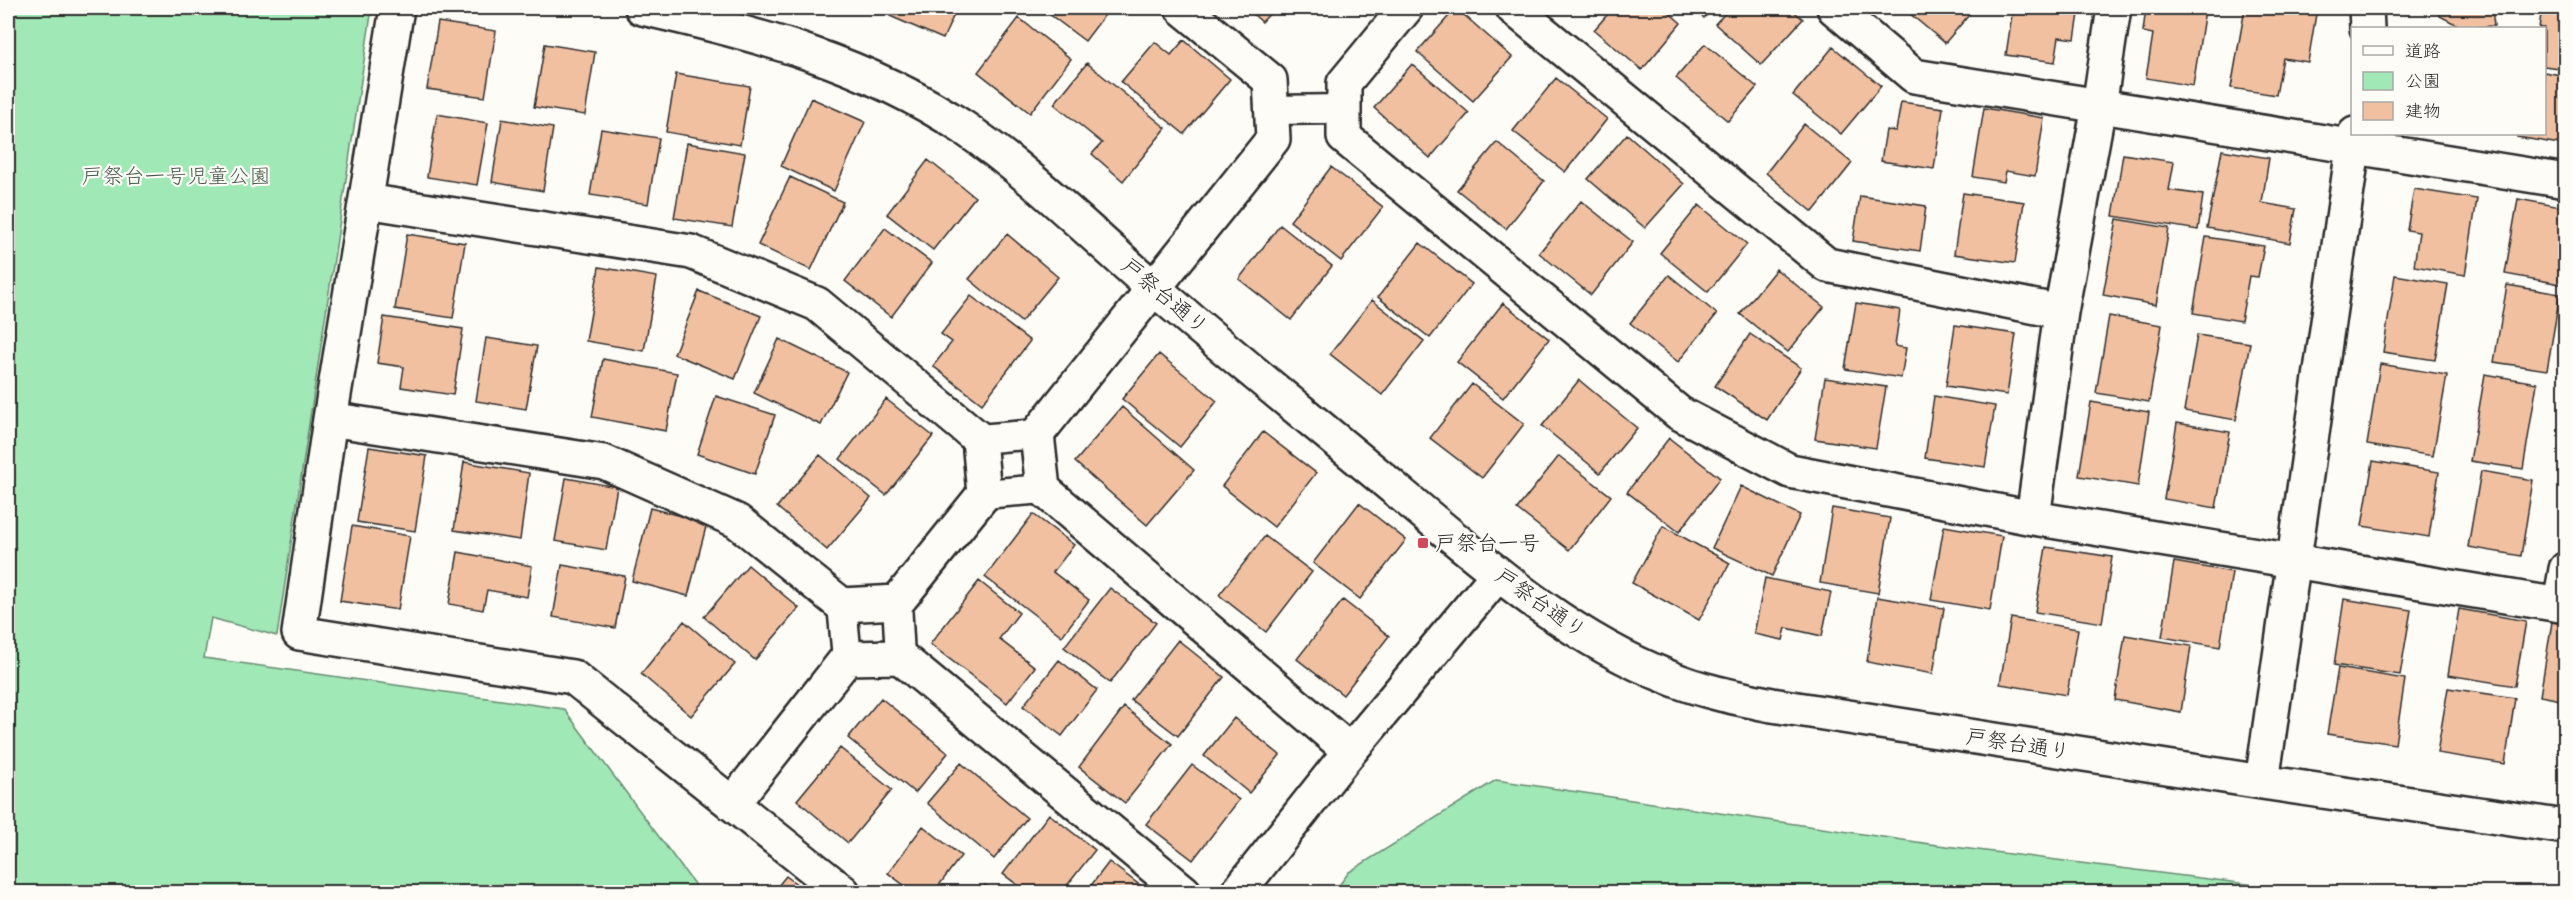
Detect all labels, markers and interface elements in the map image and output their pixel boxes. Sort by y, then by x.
legend [2351,27,2546,135]
text: 道路 [2405,40,2441,66]
text: 公園 [2405,70,2441,96]
text: 建物 [2405,100,2441,126]
park label: 戸祭台一号児童公園 [82,163,271,193]
street label: 戸祭台通り [1114,252,1214,343]
place label: 戸祭台一号 [1435,530,1540,560]
marker: 戸祭台一号 [1416,536,1430,550]
street label: 戸祭台通り [1488,562,1591,647]
street label: 戸祭台通り [1963,723,2072,769]

